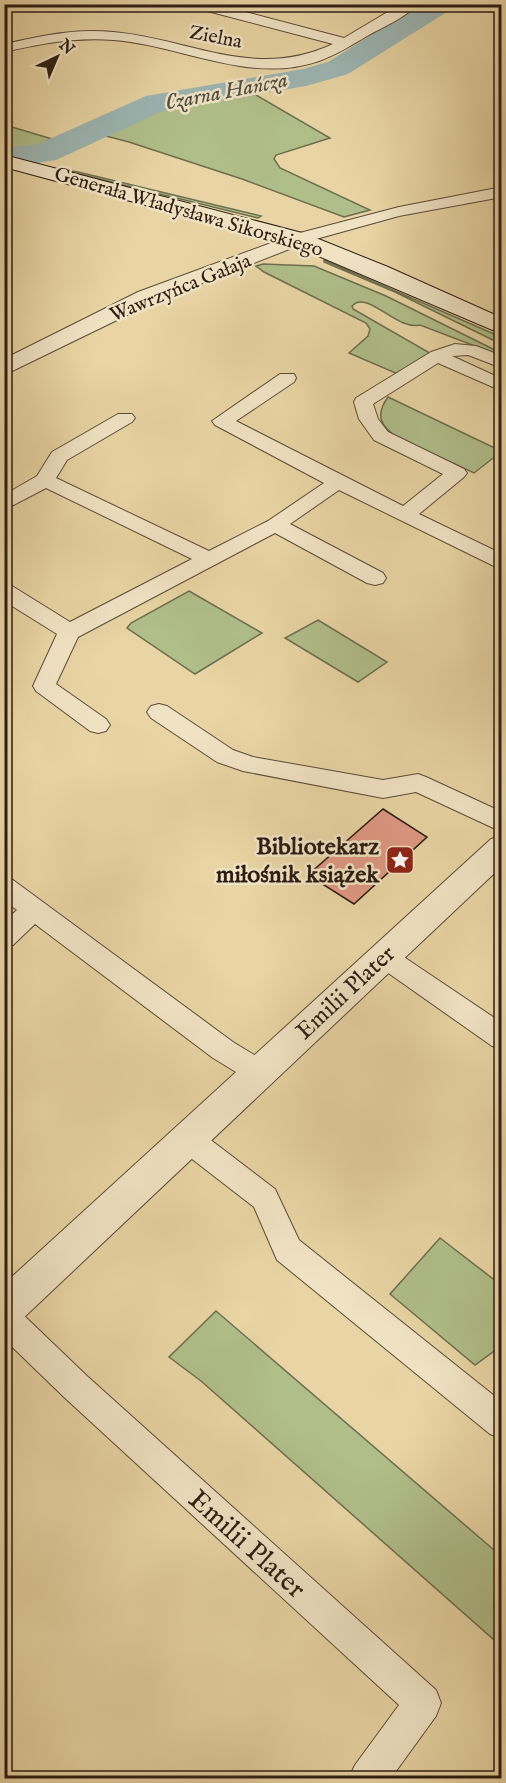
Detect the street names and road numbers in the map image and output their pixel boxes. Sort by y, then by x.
street label: Zielna [187,20,245,55]
street label: Generała Władysława Sikorskiego [51,162,326,263]
street label: Wawrzyńca Gałaja [106,249,255,328]
street label: Emilii Plater [290,939,402,1047]
street label: Emilii Plater [180,1483,312,1607]

